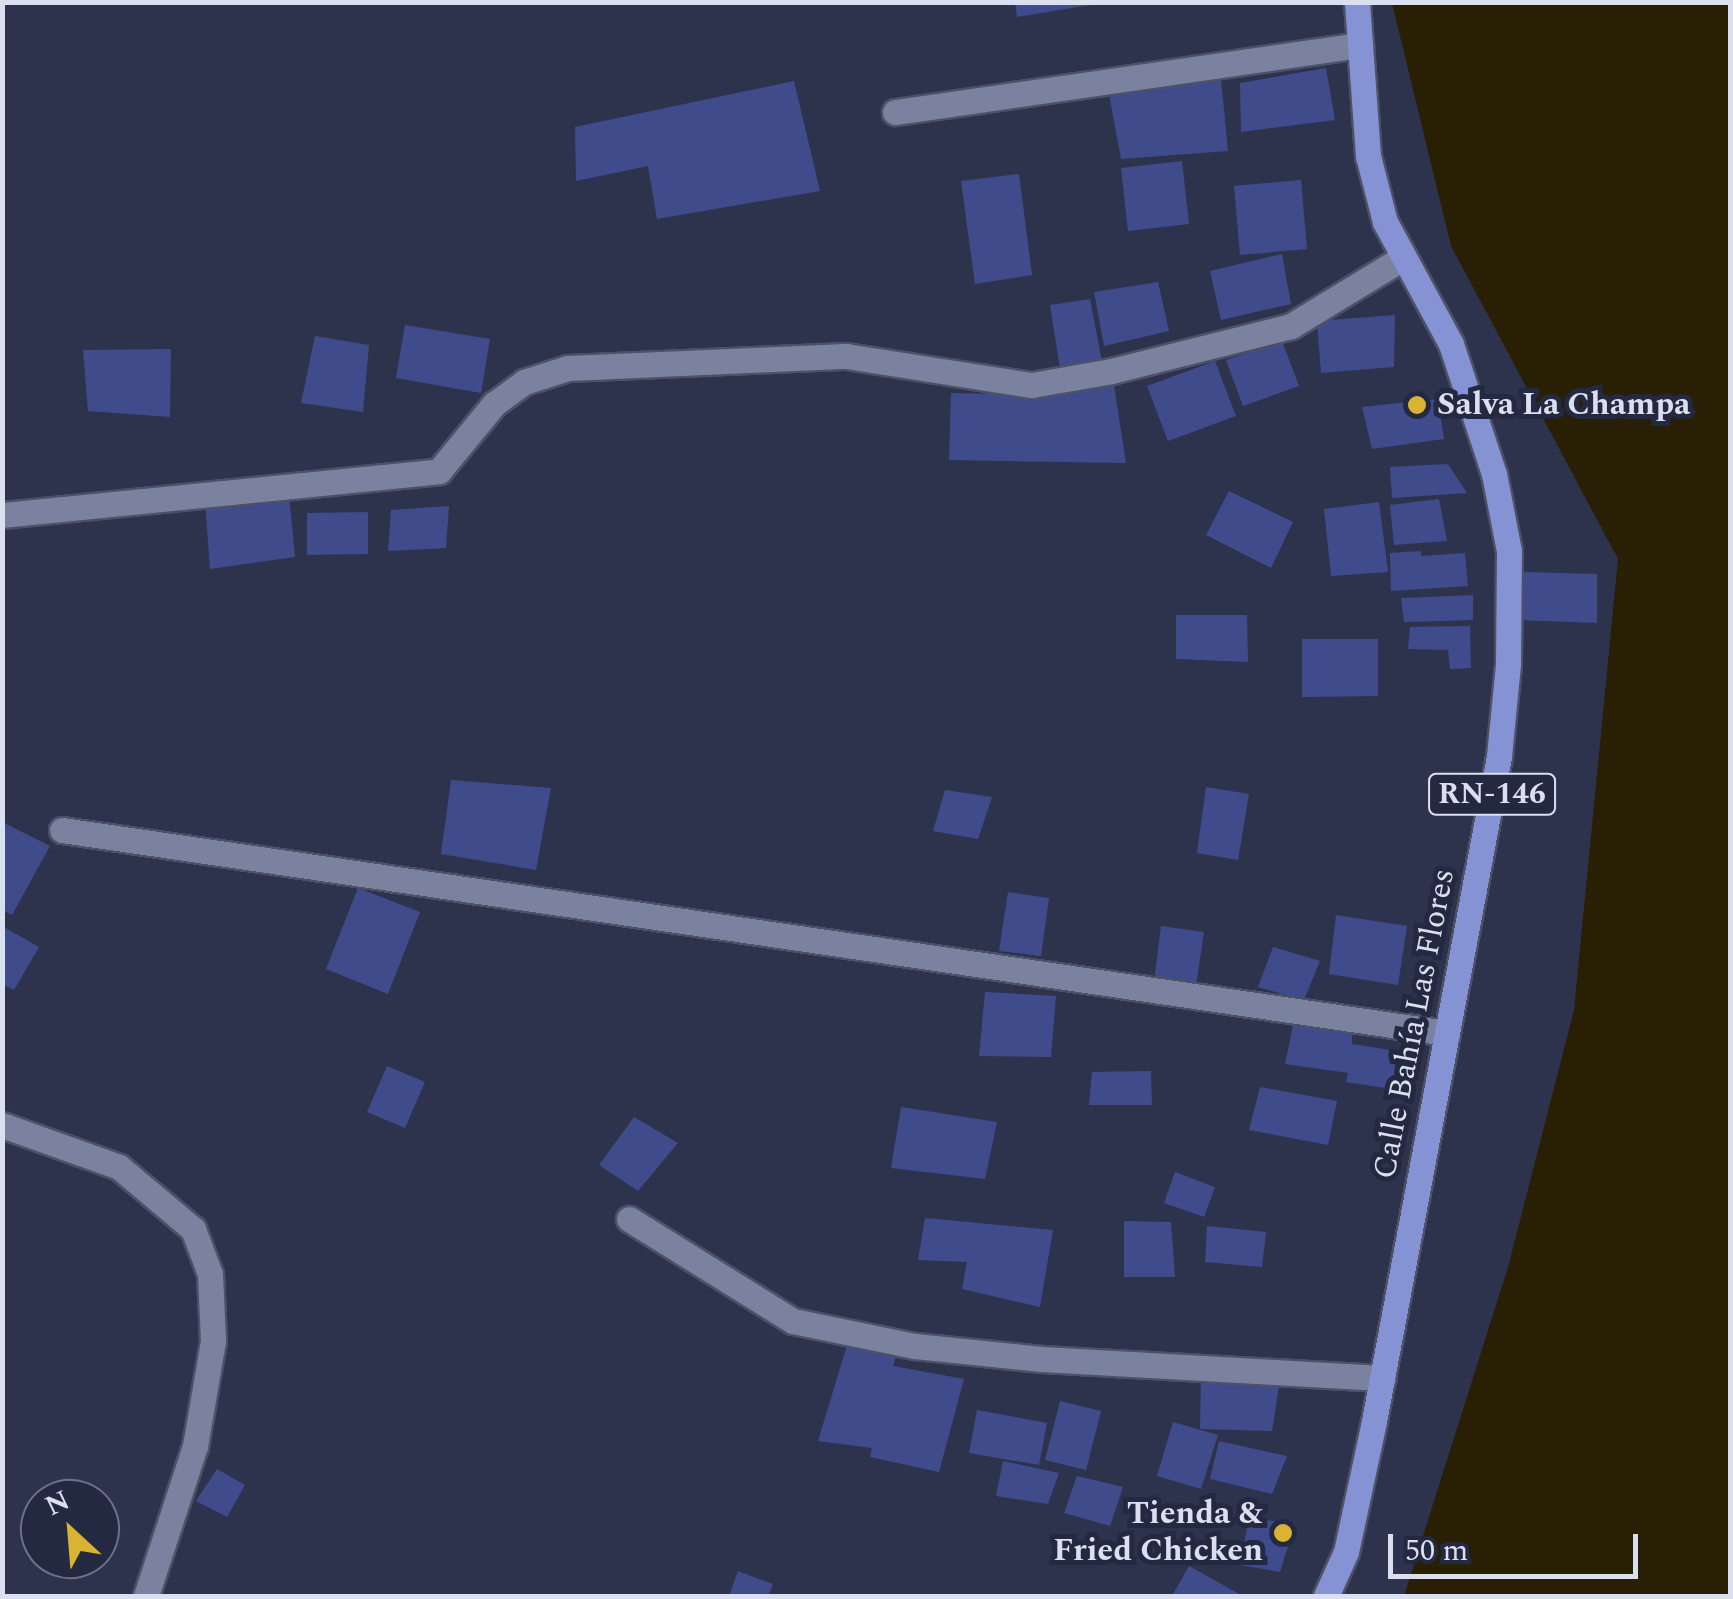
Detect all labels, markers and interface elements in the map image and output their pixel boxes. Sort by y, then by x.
place label: Salva La Champa [1437,386,1691,424]
marker: Salva La Champa [1406,394,1428,416]
road number: RN-146 [1427,769,1557,819]
street label: Calle Bahía Las Flores [1366,866,1464,1182]
north arrow [20,1479,120,1579]
text: N [38,1479,77,1528]
place label: Tienda & Fried Chicken [1053,1496,1263,1571]
scale bar [1393,1514,1643,1576]
marker: Tienda & Fried Chicken [1272,1522,1294,1544]
text: 50 m [1405,1528,1468,1574]

